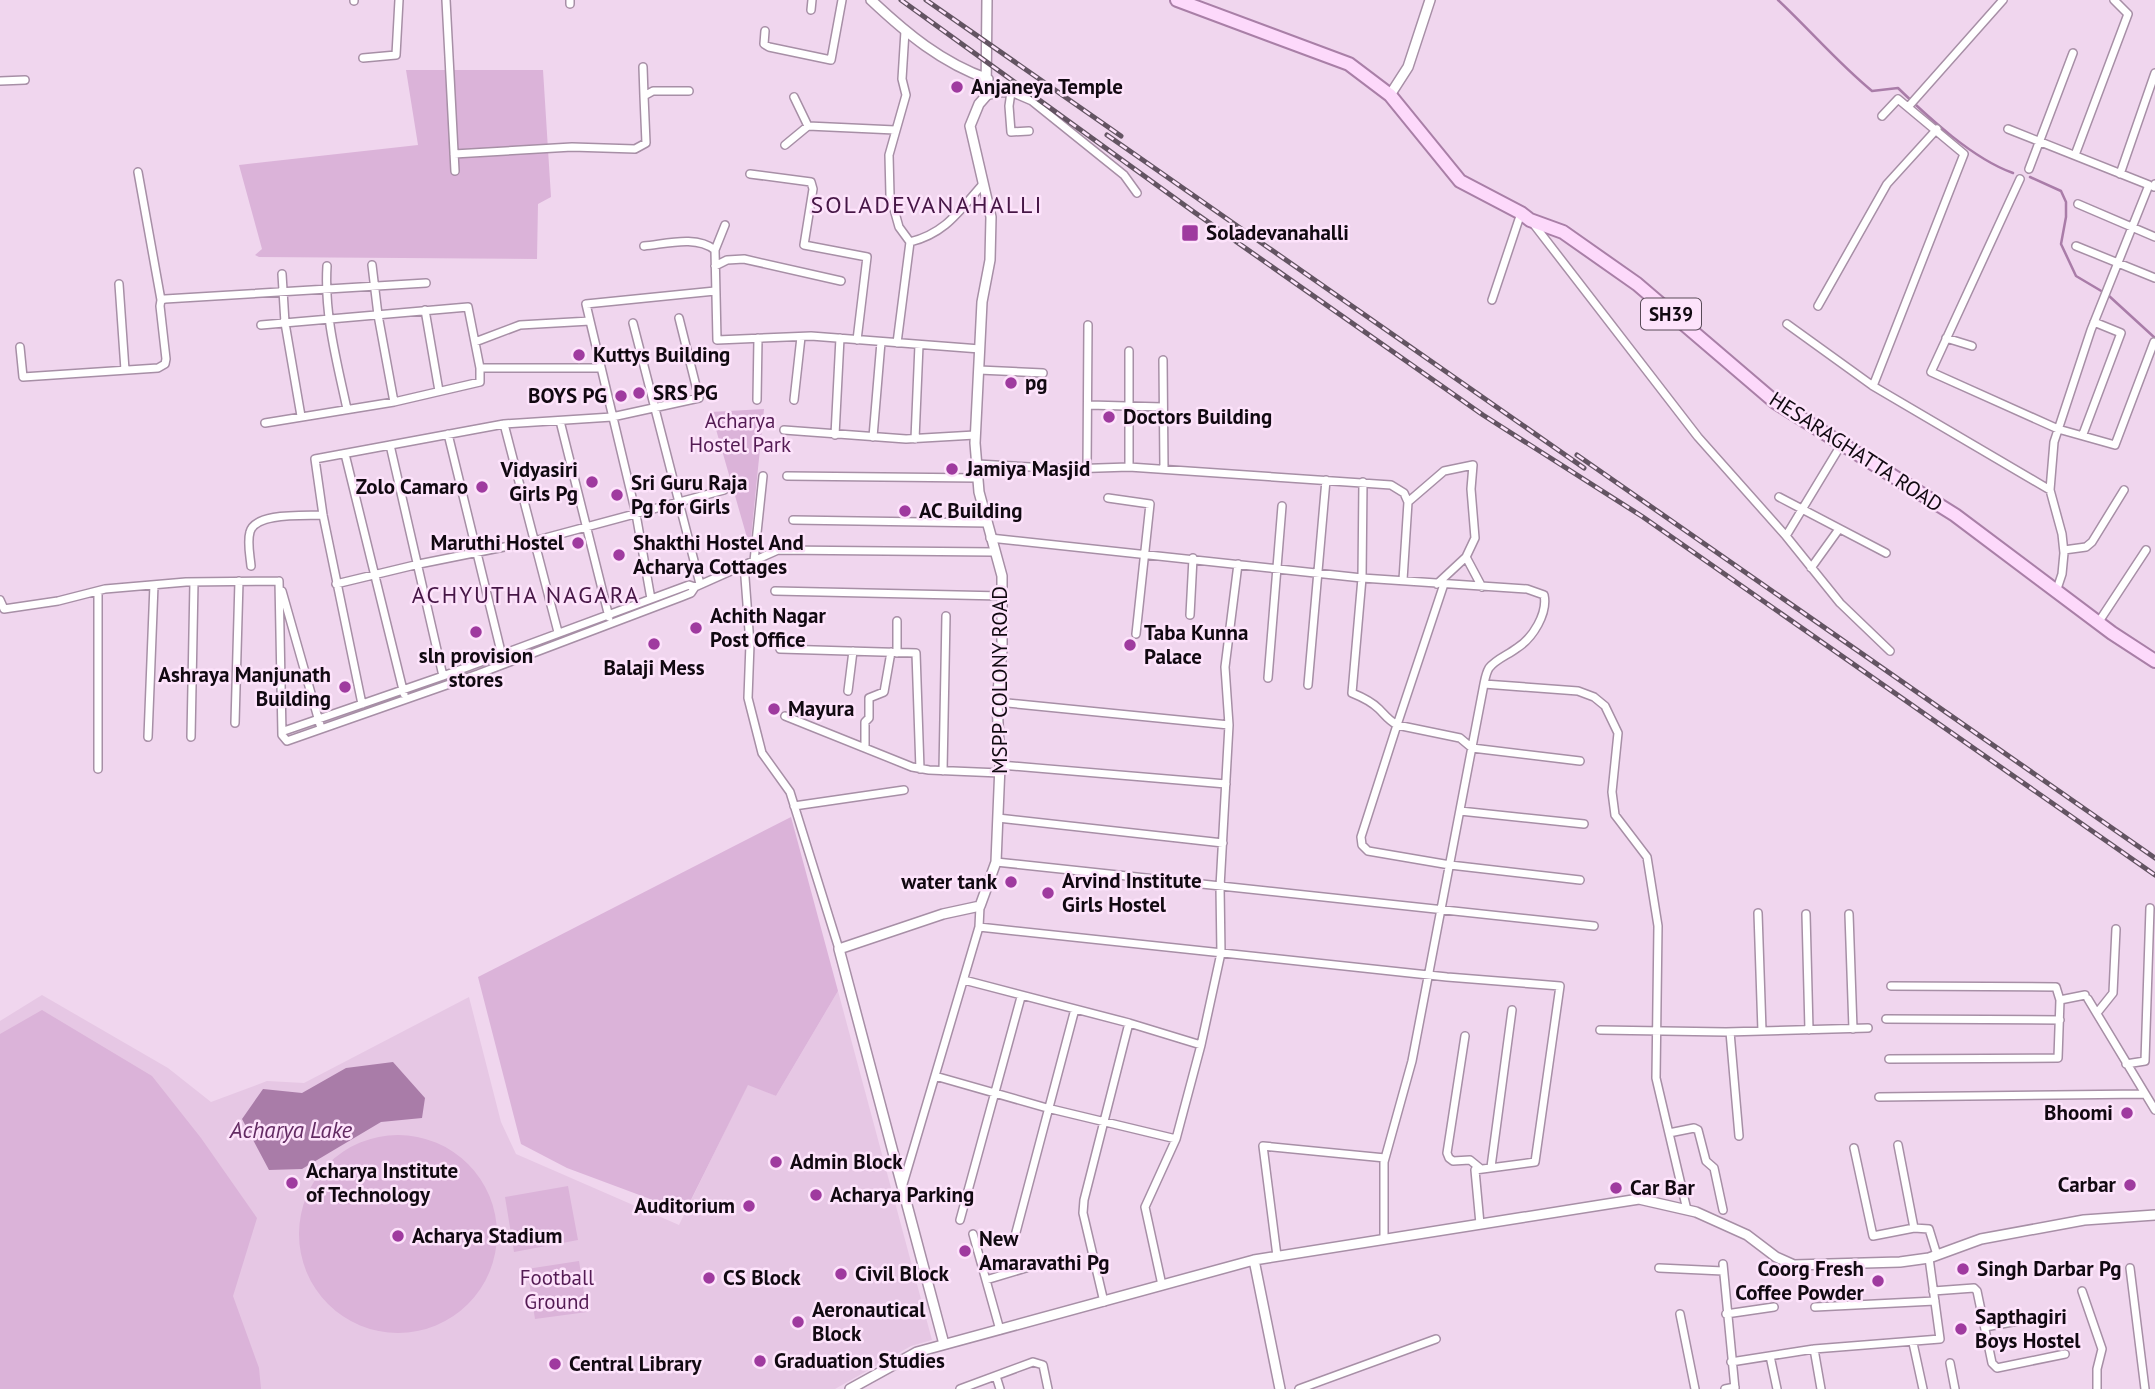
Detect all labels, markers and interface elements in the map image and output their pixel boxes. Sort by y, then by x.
place label: Anjaneya Temple [971,73,1123,100]
marker: Anjaneya Temple [949,79,965,95]
district label: SOLADEVANAHALLI [810,189,1044,220]
place label: Soladevanahalli [1206,219,1349,246]
marker: Soladevanahalli [1180,223,1200,243]
road number: SH39 [1641,298,1701,330]
place label: Kuttys Building [593,341,730,368]
marker: Kuttys Building [571,347,587,363]
place label: pg [1025,369,1048,396]
marker: pg [1003,375,1019,391]
place label: SRS PG [653,379,718,406]
place label: BOYS PG [528,382,607,409]
marker: SRS PG [631,385,647,401]
street label: HESARAGHATTA ROAD [1765,385,1948,518]
marker: BOYS PG [613,388,629,404]
place label: Doctors Building [1123,403,1272,430]
park label: Acharya Hostel Park [689,407,791,458]
marker: Doctors Building [1101,409,1117,425]
place label: Jamiya Masjid [965,455,1090,482]
place label: Vidyasiri Girls Pg [499,456,578,507]
marker: Jamiya Masjid [944,461,960,477]
place label: Sri Guru Raja Pg for Girls [631,469,747,520]
place label: Zolo Camaro [356,473,468,500]
marker: Vidyasiri Girls Pg [584,474,600,490]
marker: Zolo Camaro [474,479,490,495]
marker: Sri Guru Raja Pg for Girls [609,487,625,503]
place label: AC Building [919,497,1022,524]
marker: AC Building [897,503,913,519]
place label: Maruthi Hostel [431,529,565,556]
place label: Shakthi Hostel And Acharya Cottages [633,529,804,580]
marker: Maruthi Hostel [570,535,586,551]
marker: Shakthi Hostel And Acharya Cottages [611,547,627,563]
district label: ACHYUTHA NAGARA [412,580,640,609]
street label: MSPP COLONY ROAD [986,586,1013,774]
place label: Achith Nagar Post Office [710,602,826,653]
place label: Taba Kunna Palace [1144,619,1248,670]
marker: Achith Nagar Post Office [688,620,704,636]
marker: sln provision stores [468,624,484,640]
marker: Balaji Mess [646,636,662,652]
marker: Taba Kunna Palace [1122,637,1138,653]
place label: sln provision stores [419,642,533,693]
place label: Balaji Mess [603,654,705,681]
place label: Ashraya Manjunath Building [158,661,331,712]
marker: Ashraya Manjunath Building [337,679,353,695]
place label: Mayura [788,695,854,722]
marker: Mayura [766,701,782,717]
place label: Arvind Institute Girls Hostel [1062,867,1202,918]
place label: water tank [900,868,998,895]
marker: water tank [1003,874,1019,890]
marker: Arvind Institute Girls Hostel [1040,885,1056,901]
place label: Bhoomi [2044,1099,2113,1126]
marker: Bhoomi [2119,1105,2135,1121]
water label: Acharya Lake [229,1115,353,1144]
place label: Admin Block [790,1148,903,1175]
marker: Admin Block [768,1154,784,1170]
place label: Acharya Institute of Technology [306,1157,458,1208]
place label: Carbar [2058,1171,2117,1198]
place label: Car Bar [1630,1174,1695,1201]
marker: Acharya Institute of Technology [284,1175,300,1191]
marker: Carbar [2122,1177,2138,1193]
marker: Car Bar [1608,1180,1624,1196]
place label: Acharya Parking [830,1181,974,1208]
marker: Acharya Parking [808,1187,824,1203]
place label: Auditorium [634,1192,735,1219]
marker: Auditorium [741,1198,757,1214]
place label: Acharya Stadium [412,1222,562,1249]
place label: New Amaravathi Pg [979,1225,1110,1276]
marker: Acharya Stadium [390,1228,406,1244]
marker: New Amaravathi Pg [957,1243,973,1259]
place label: Coorg Fresh Coffee Powder [1735,1255,1865,1306]
place label: Singh Darbar Pg [1977,1255,2121,1282]
place label: Civil Block [855,1260,949,1287]
marker: Singh Darbar Pg [1955,1261,1971,1277]
park label: Football Ground [520,1264,594,1315]
place label: CS Block [723,1264,801,1291]
marker: Civil Block [833,1266,849,1282]
marker: CS Block [701,1270,717,1286]
marker: Coorg Fresh Coffee Powder [1870,1273,1886,1289]
place label: Aeronautical Block [812,1296,926,1347]
place label: Sapthagiri Boys Hostel [1975,1303,2081,1354]
marker: Aeronautical Block [790,1314,806,1330]
marker: Sapthagiri Boys Hostel [1953,1321,1969,1337]
place label: Graduation Studies [774,1347,945,1374]
place label: Central Library [569,1350,703,1377]
marker: Graduation Studies [752,1353,768,1369]
marker: Central Library [547,1356,563,1372]

